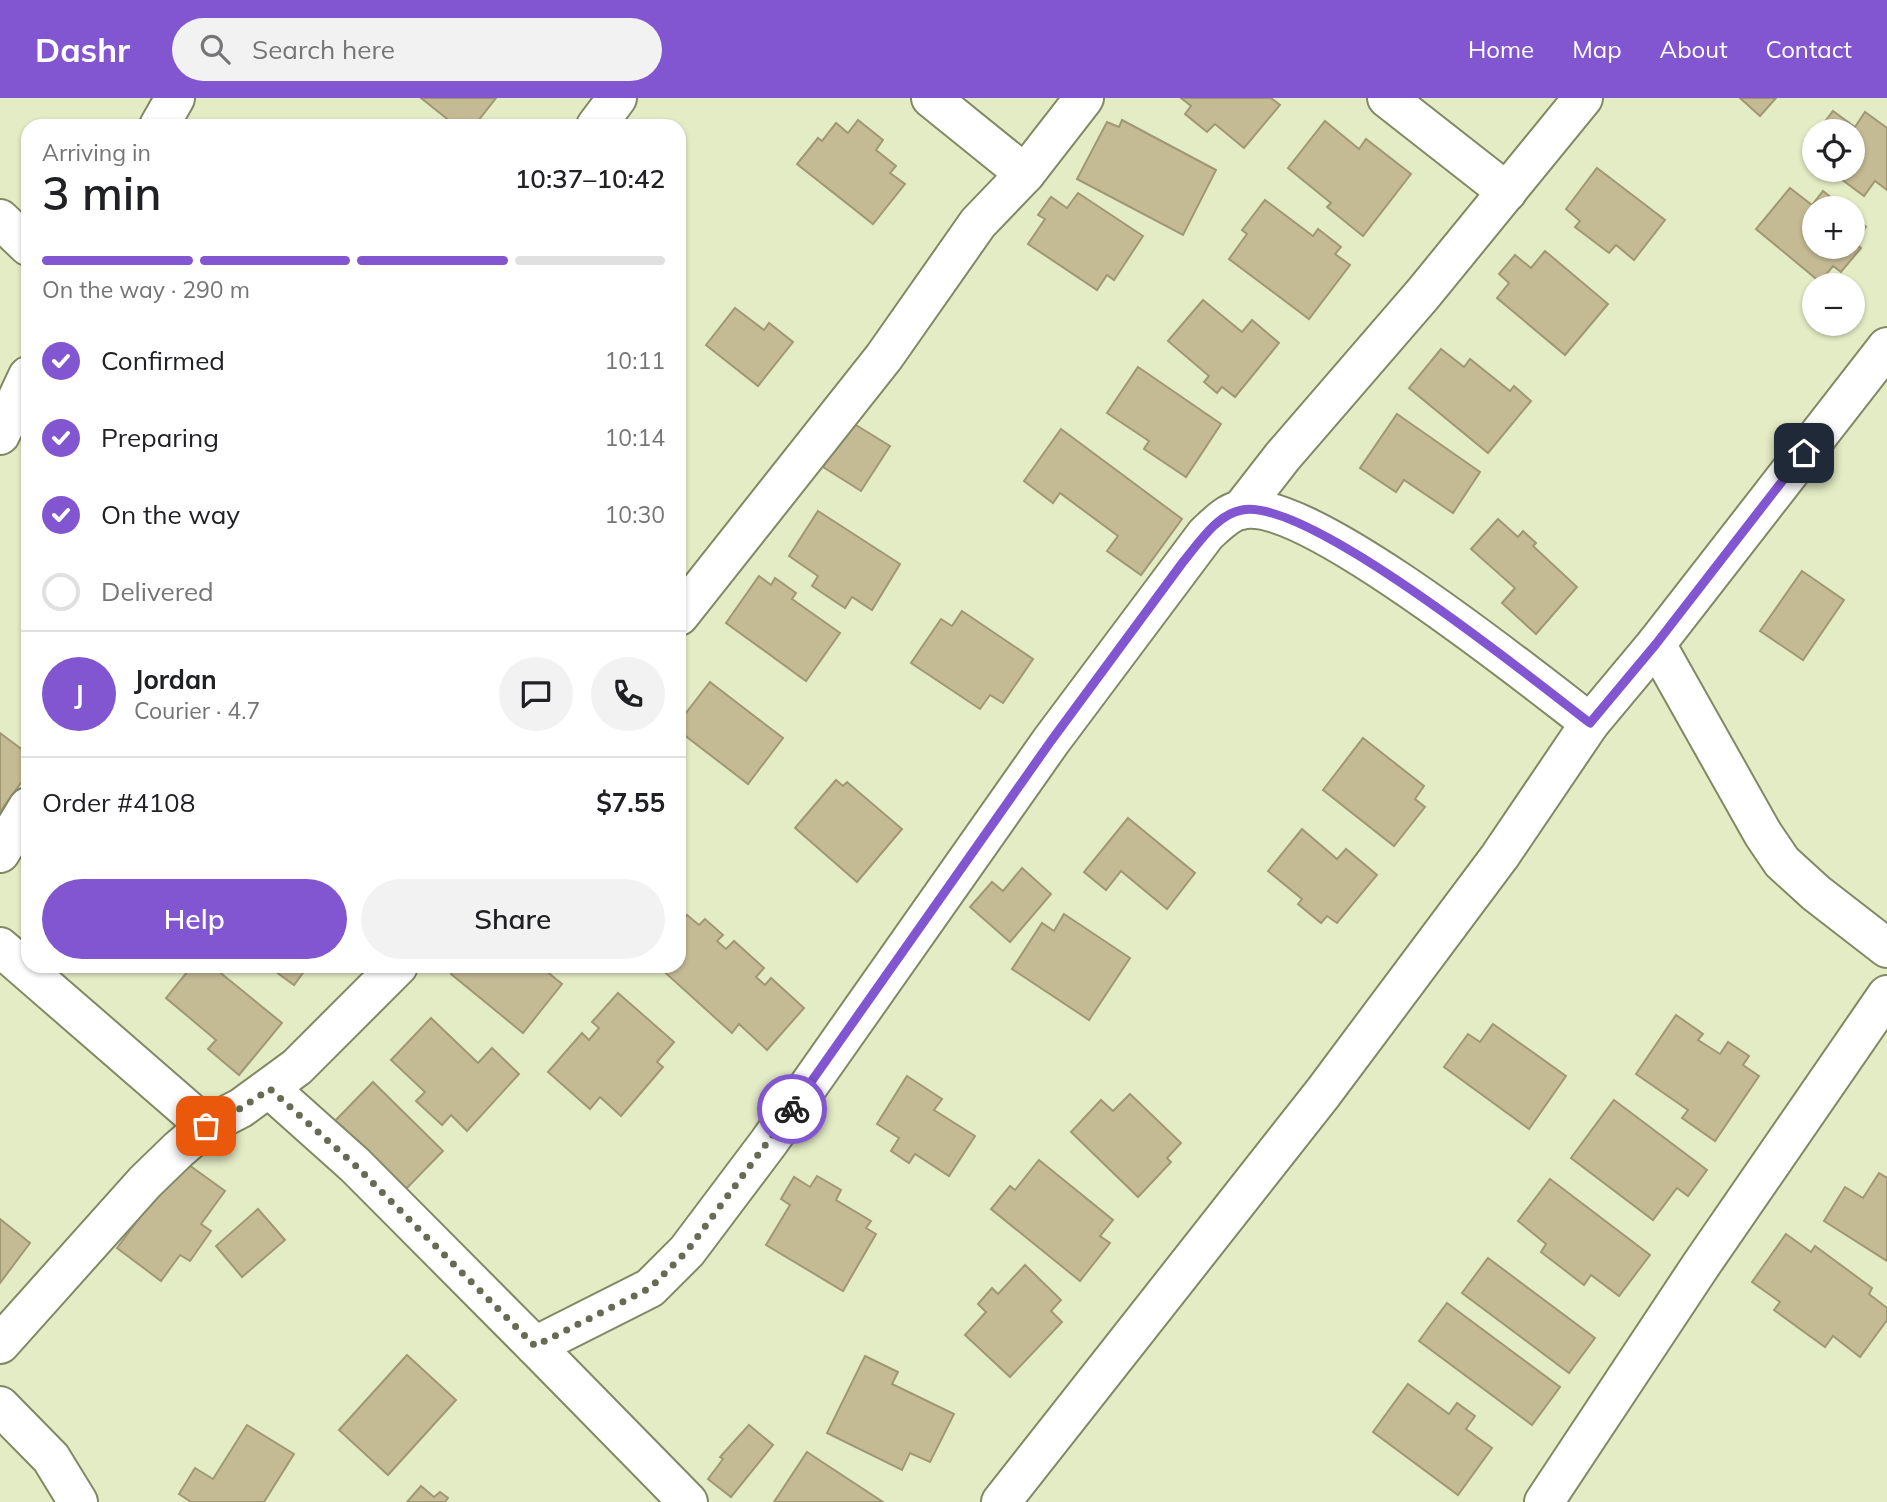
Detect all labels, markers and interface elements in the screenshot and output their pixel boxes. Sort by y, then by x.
search box [172,18,662,81]
text: Dashr [35,29,130,70]
icon: search [196,30,234,68]
text: Search here [252,33,395,66]
text: Home [1468,34,1534,64]
text: Map [1572,34,1622,64]
text: About [1660,34,1728,64]
text: Contact [1766,34,1852,64]
map controls [1802,119,1865,336]
button: locate [1802,119,1865,182]
text: Arriving in [42,138,151,167]
text: 10:37–10:42 [515,162,665,195]
text: 3 min [42,164,161,222]
button: + [1802,196,1865,259]
button: − [1802,273,1865,336]
text: On the way · 290 m [42,275,250,304]
icon: check [42,342,80,380]
text: Confirmed [101,344,225,377]
text: 10:11 [605,346,665,375]
icon: check [42,419,80,457]
text: Preparing [101,421,219,454]
text: 10:14 [605,423,665,452]
pin [1774,423,1834,483]
icon: home [1785,434,1823,472]
icon: check [42,496,80,534]
text: On the way [101,498,240,531]
text: 10:30 [605,500,665,529]
text: Delivered [101,575,214,608]
button: chat [499,657,573,731]
button: phone [591,657,665,731]
text: Jordan [134,663,217,696]
text: J [74,678,84,711]
text: Courier · 4.7 [134,696,260,725]
text: Order #4108 [42,786,195,819]
text: $7.55 [596,786,665,819]
button: Help [42,879,347,959]
button: Share [361,879,665,959]
courier [757,1074,827,1144]
icon: bike [773,1090,811,1128]
pin [176,1096,236,1156]
icon: bag [187,1107,225,1145]

